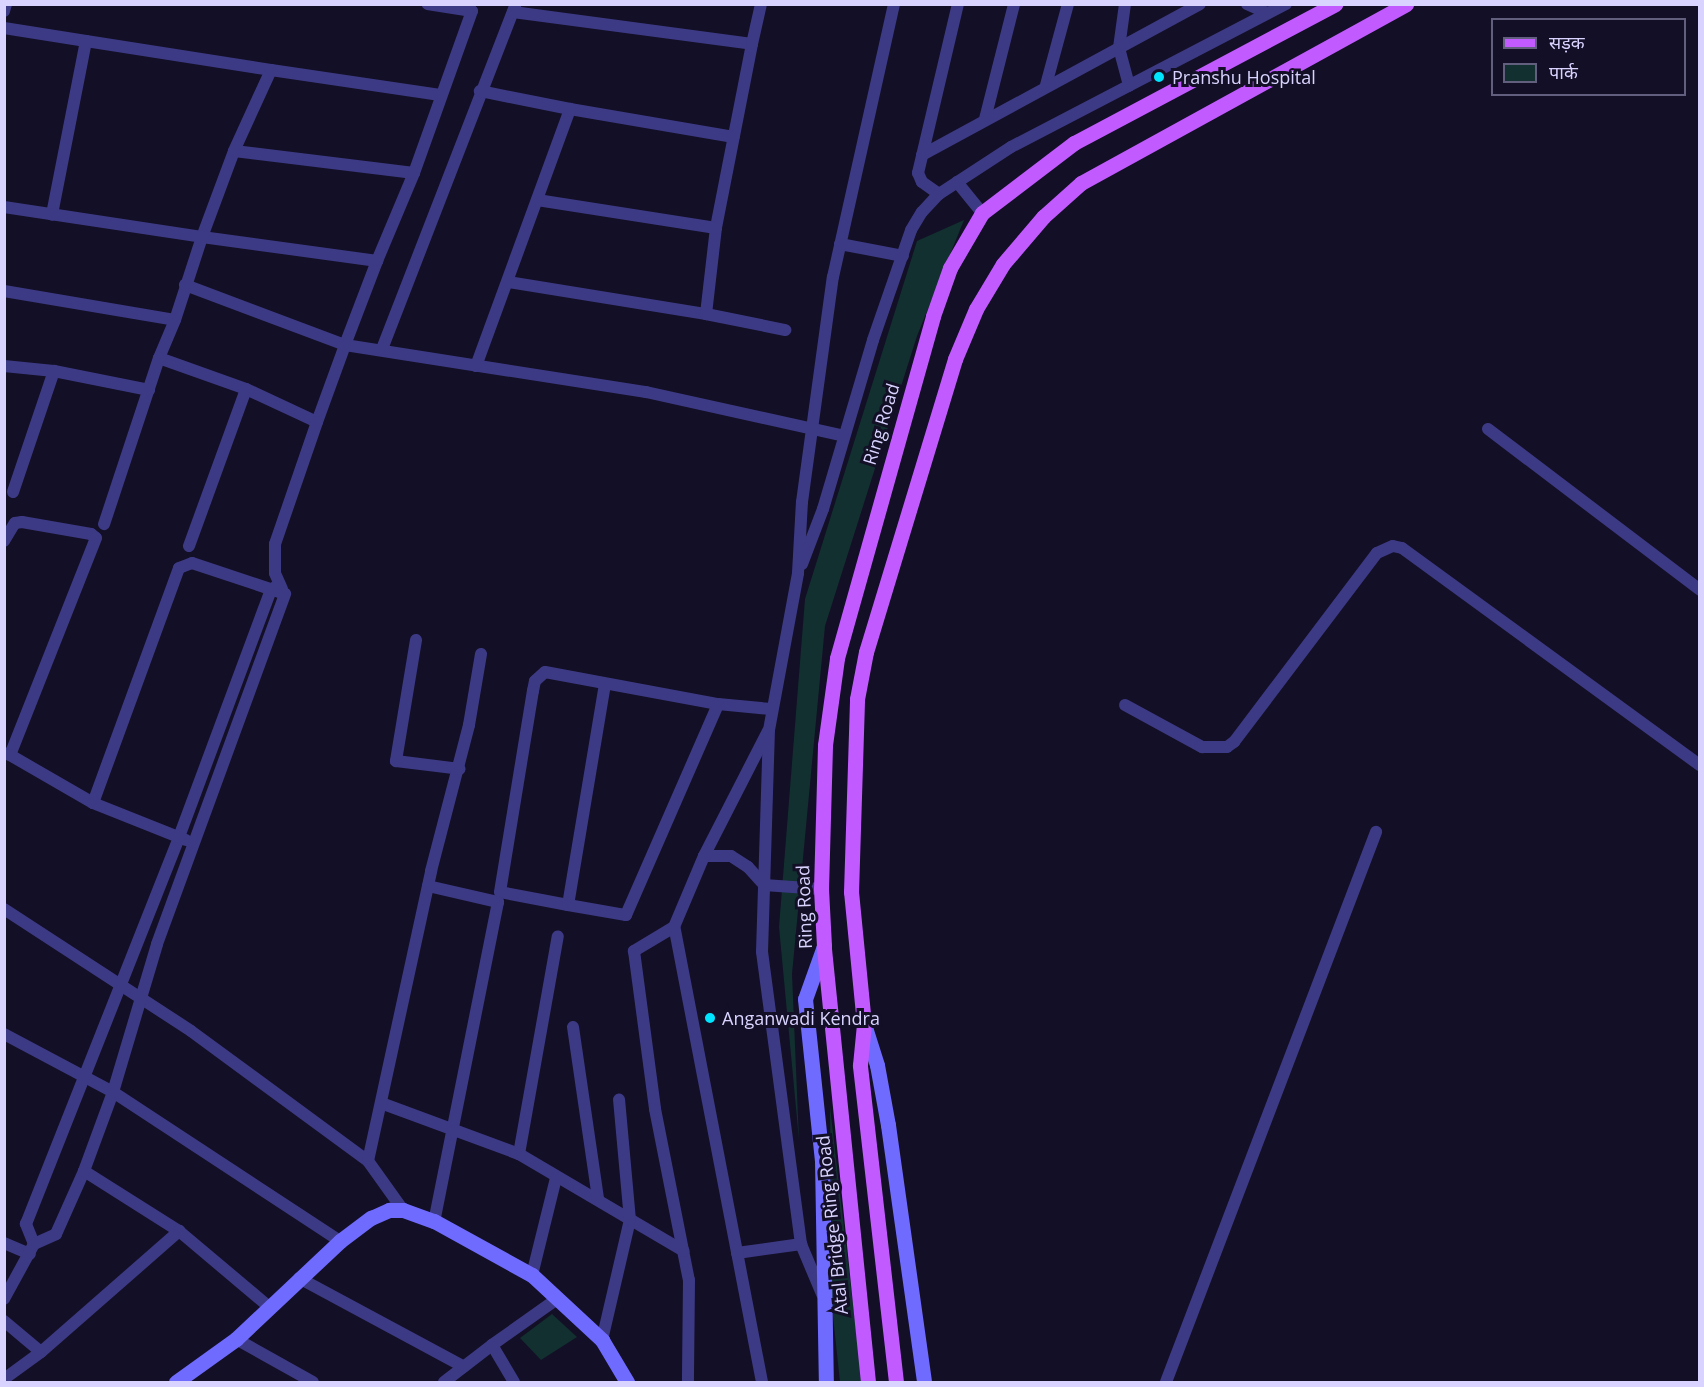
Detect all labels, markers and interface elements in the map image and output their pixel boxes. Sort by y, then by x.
legend [1491,18,1686,96]
text: सड़क [1549,30,1585,54]
text: पार्क [1549,60,1578,84]
place label: Pranshu Hospital [1172,66,1316,88]
marker: Pranshu Hospital [1150,68,1168,86]
street label: Ring Road [858,381,904,467]
street label: Ring Road [792,865,816,949]
place label: Anganwadi Kendra [722,1007,880,1029]
marker: Anganwadi Kendra [703,1011,717,1025]
street label: Atal Bridge Ring Road [812,1134,852,1316]

